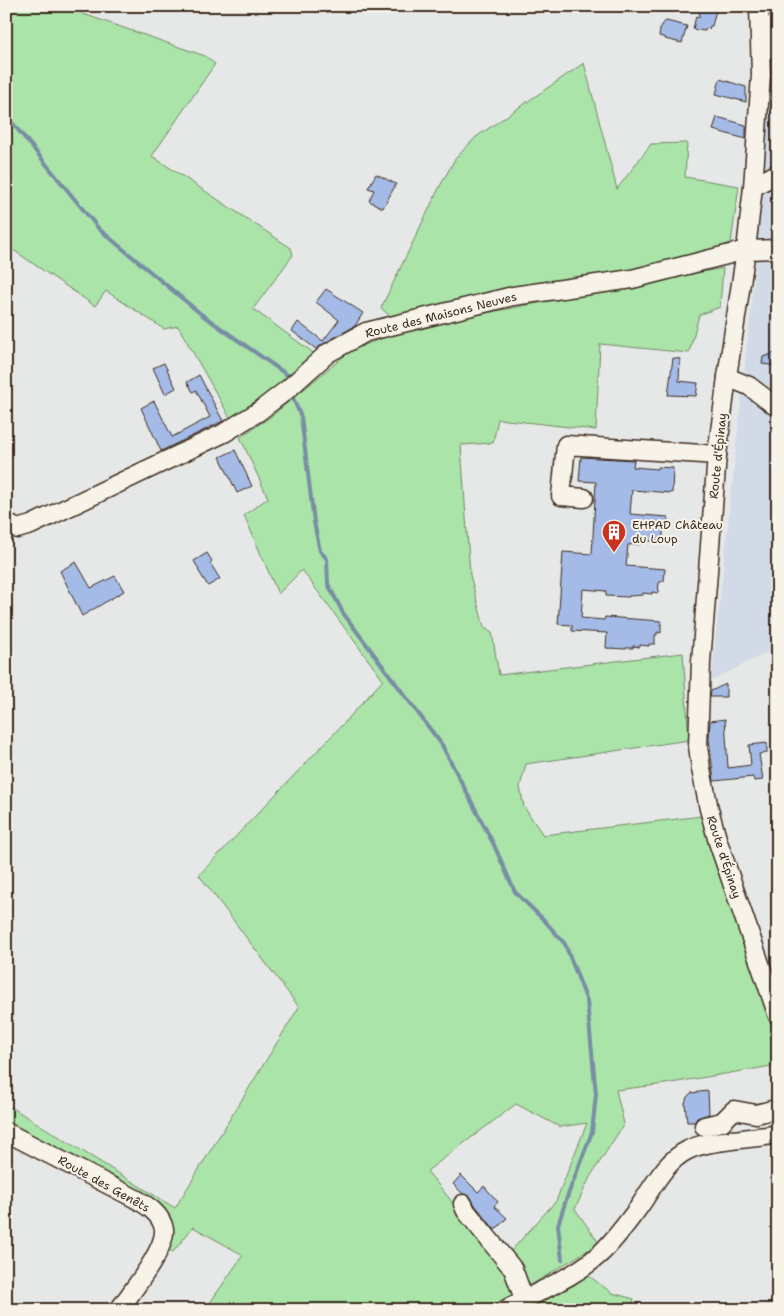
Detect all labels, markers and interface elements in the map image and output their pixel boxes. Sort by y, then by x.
street label: Route des Maisons Neuves [363,288,519,342]
street label: Route d'Épinay [706,412,730,500]
place label: EHPAD Château du Loup [632,517,723,547]
building icon: EHPAD Château du Loup [601,519,627,553]
street label: Route d'Épinay [703,813,745,901]
street label: Route des Genêts [55,1152,153,1216]

